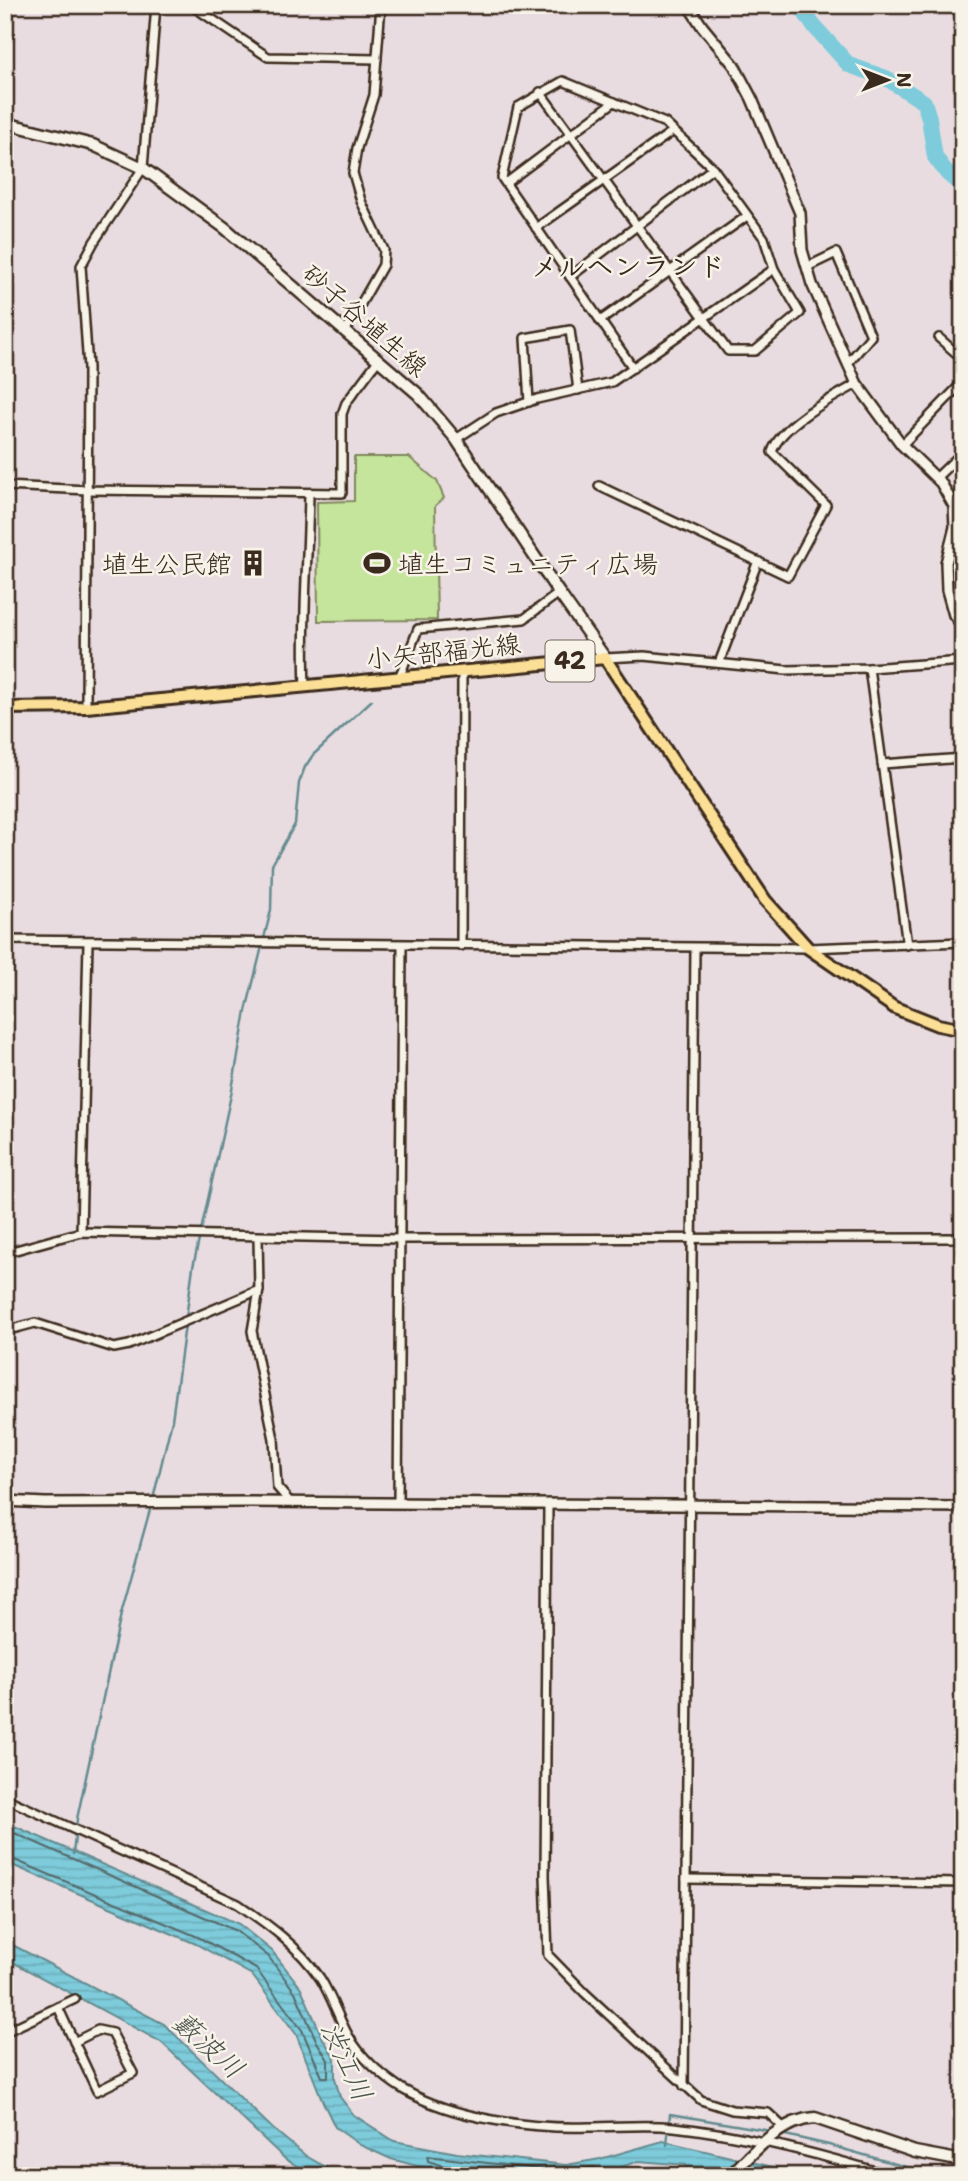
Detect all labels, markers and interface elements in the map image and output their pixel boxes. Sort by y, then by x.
north arrow [852,46,922,116]
text: N [891,72,916,88]
district label: メルヘンランド [530,247,726,285]
street label: 砂子谷埴生線 [295,256,435,384]
place label: 埴生公民館 [102,546,232,581]
place label: 埴生コミュニティ広場 [398,546,658,581]
building icon: 埴生公民館 [238,548,268,578]
sports icon: 埴生コミュニティ広場 [362,548,392,578]
street label: 小矢部福光線 [364,625,522,677]
road number: 42 [546,640,594,682]
water label: 藪波川 [165,2003,253,2087]
water label: 渋江川 [312,2015,382,2107]

